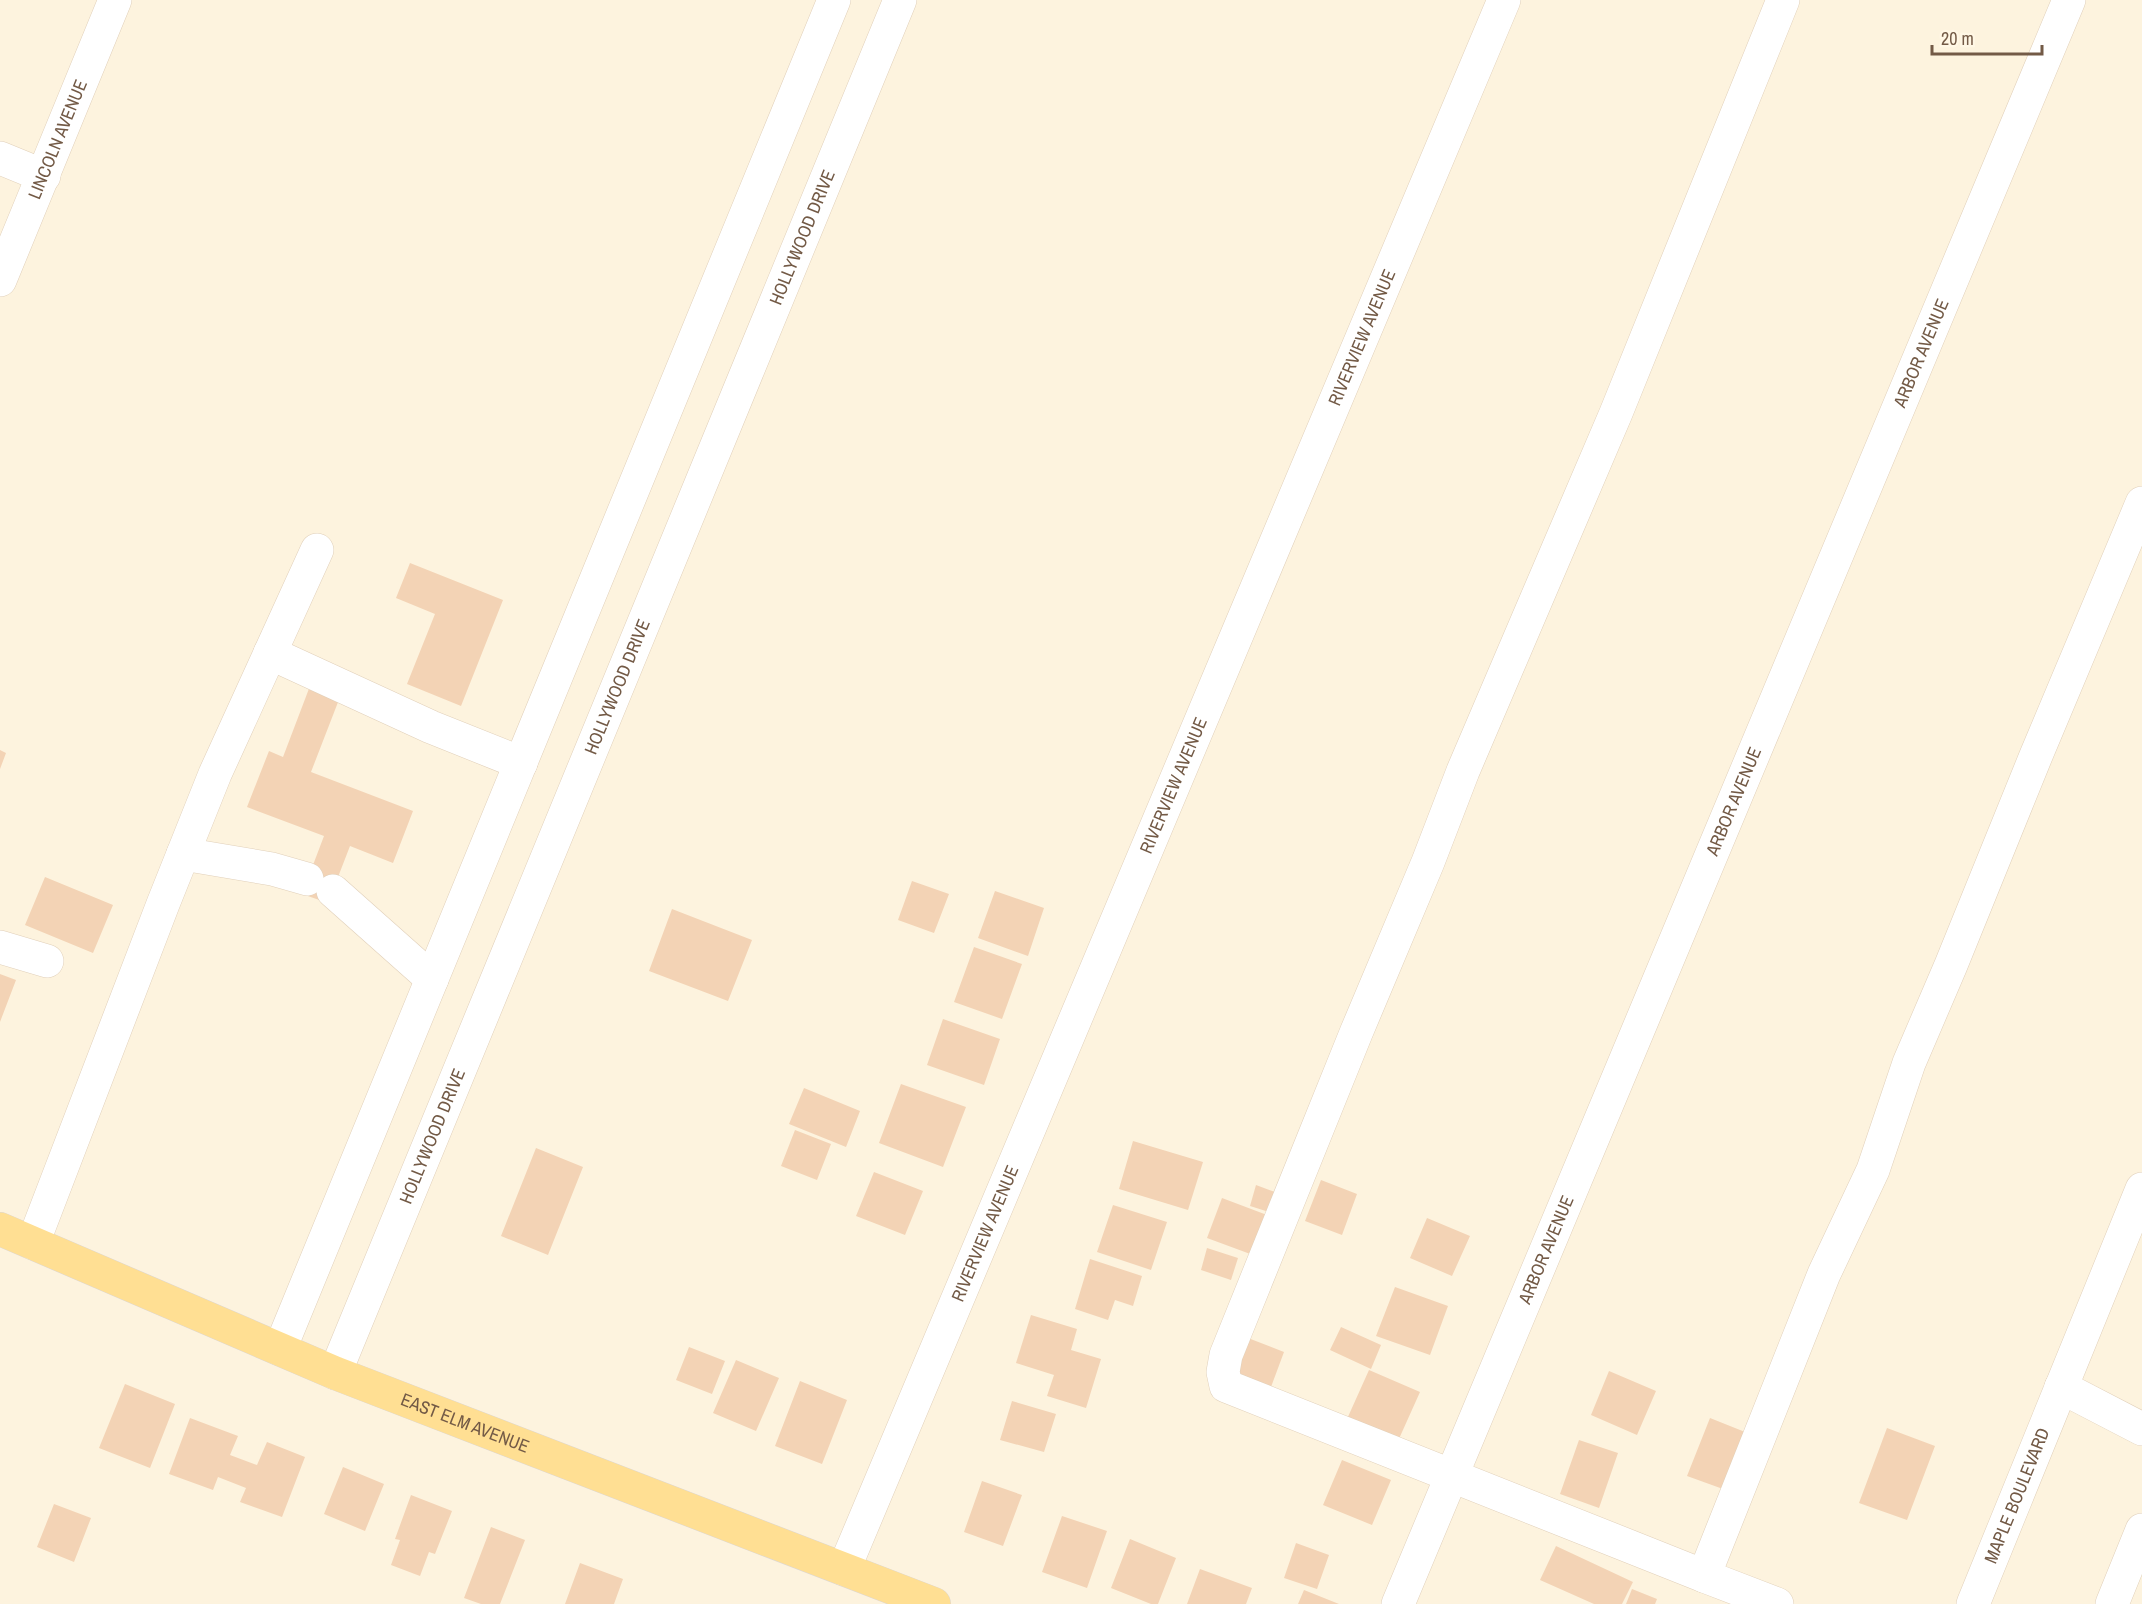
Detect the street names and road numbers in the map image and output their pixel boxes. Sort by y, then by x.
street label: LINCOLN AVENUE [22,76,93,203]
street label: HOLLYWOOD DRIVE [763,166,841,309]
street label: RIVERVIEW AVENUE [1322,265,1401,409]
street label: ARBOR AVENUE [1887,295,1955,412]
street label: HOLLYWOOD DRIVE [578,615,656,758]
street label: RIVERVIEW AVENUE [1133,713,1213,857]
street label: ARBOR AVENUE [1699,743,1767,860]
street label: HOLLYWOOD DRIVE [393,1065,471,1207]
street label: RIVERVIEW AVENUE [945,1161,1024,1305]
street label: ARBOR AVENUE [1512,1191,1580,1309]
street label: EAST ELM AVENUE [397,1387,533,1459]
street label: MAPLE BOULEVARD [1978,1424,2055,1567]

